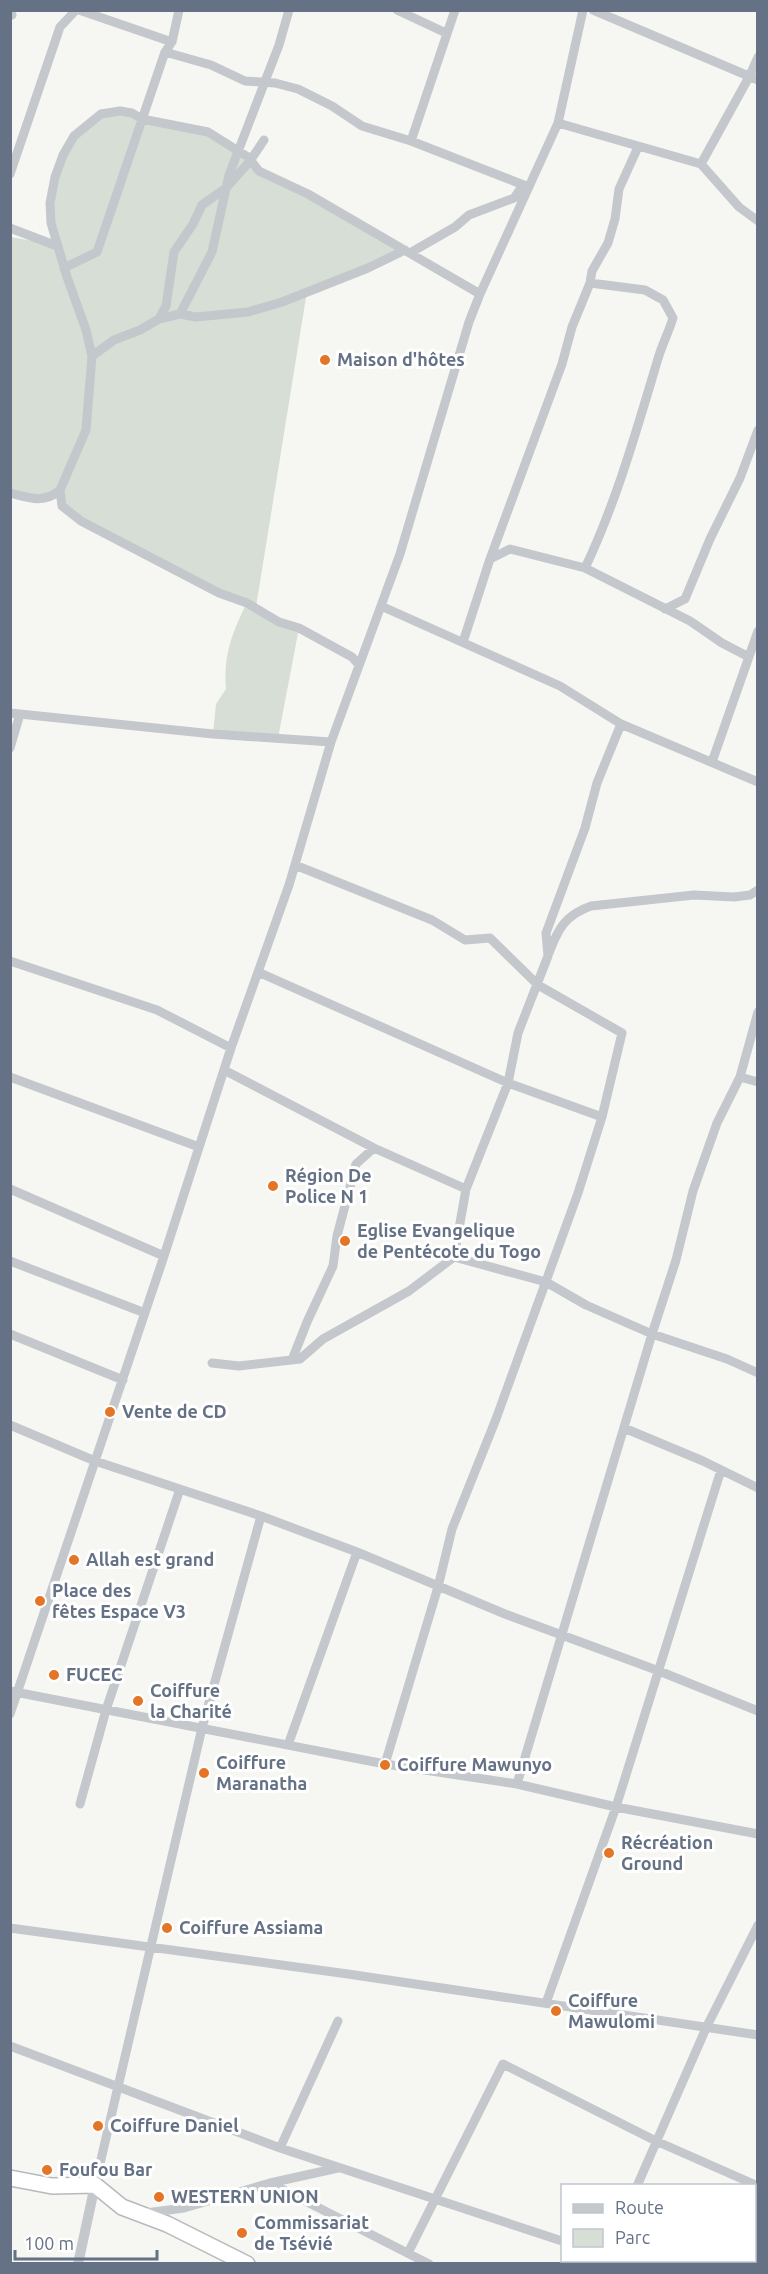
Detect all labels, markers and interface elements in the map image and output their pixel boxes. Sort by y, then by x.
place label: Maison d'hôtes [337,349,465,369]
marker: Maison d'hôtes [318,353,332,367]
place label: Région De Police N 1 [285,1165,372,1206]
marker: Région De Police N 1 [266,1179,280,1193]
place label: Eglise Evangelique de Pentécote du Togo [357,1220,541,1261]
marker: Eglise Evangelique de Pentécote du Togo [338,1234,352,1248]
place label: Vente de CD [122,1401,227,1421]
marker: Vente de CD [103,1405,117,1419]
place label: Allah est grand [86,1549,214,1569]
marker: Allah est grand [67,1553,81,1567]
place label: Place des fêtes Espace V3 [52,1580,186,1621]
marker: Place des fêtes Espace V3 [33,1594,47,1608]
place label: FUCEC [66,1664,123,1684]
marker: FUCEC [47,1668,61,1682]
place label: Coiffure la Charité [150,1680,232,1721]
marker: Coiffure la Charité [131,1694,145,1708]
place label: Coiffure Maranatha [216,1752,307,1793]
place label: Coiffure Mawunyo [397,1754,552,1774]
marker: Coiffure Mawunyo [378,1758,392,1772]
marker: Coiffure Maranatha [197,1766,211,1780]
place label: Récréation Ground [621,1832,713,1873]
marker: Récréation Ground [602,1846,616,1860]
place label: Coiffure Assiama [179,1917,323,1937]
marker: Coiffure Assiama [160,1921,174,1935]
place label: Coiffure Mawulomi [568,1990,655,2031]
marker: Coiffure Mawulomi [549,2004,563,2018]
place label: Coiffure Daniel [110,2115,239,2135]
marker: Coiffure Daniel [91,2119,105,2133]
place label: Foufou Bar [59,2159,153,2179]
marker: Foufou Bar [40,2163,54,2177]
legend [561,2184,756,2262]
place label: WESTERN UNION [171,2186,319,2206]
marker: WESTERN UNION [152,2190,166,2204]
text: Route [615,2197,664,2217]
place label: Commissariat de Tsévié [254,2212,369,2253]
scale bar [15,2223,158,2261]
marker: Commissariat de Tsévié [235,2226,249,2240]
text: Parc [615,2227,650,2247]
text: 100 m [24,2233,74,2253]

